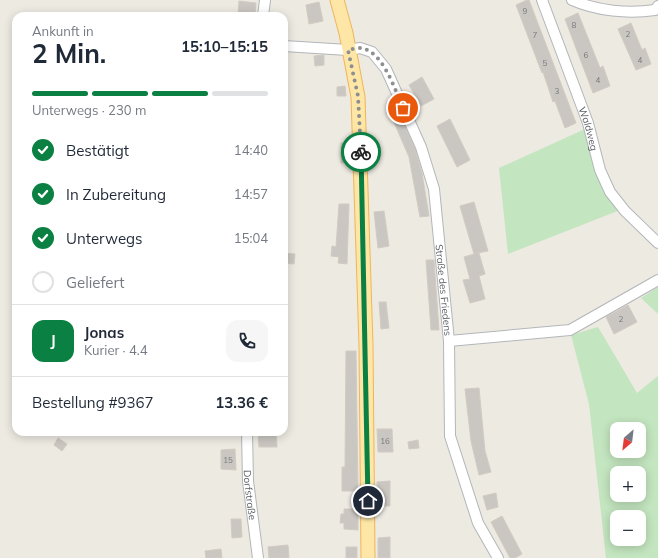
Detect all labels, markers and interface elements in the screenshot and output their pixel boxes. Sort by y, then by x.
house number: 9 [523,6,528,16]
house number: 8 [572,20,577,30]
text: Ankunft in [32,23,94,39]
house number: 2 [626,29,631,39]
house number: 7 [533,30,538,40]
text: 2 Min. [32,37,106,70]
text: 15:10–15:15 [181,37,268,56]
house number: 6 [584,50,589,60]
house number: 4 [638,55,643,65]
house number: 5 [543,58,548,68]
house number: 4 [596,75,601,85]
house number: 3 [555,86,560,96]
pin [386,91,420,125]
icon: bag [392,97,414,119]
text: Unterwegs · 230 m [32,102,146,118]
street label: Waldweg [576,105,601,152]
courier [341,132,381,172]
icon: check [32,139,54,161]
text: Bestätigt [66,141,129,160]
icon: bike [350,141,372,163]
text: 14:40 [234,142,268,158]
icon: check [32,183,54,205]
text: In Zubereitung [66,185,166,204]
text: 14:57 [234,186,268,202]
icon: check [32,227,54,249]
text: Unterwegs [66,229,143,248]
text: 15:04 [234,230,268,246]
street label: Straße des Friedens [433,244,455,337]
text: Geliefert [66,273,125,292]
house number: 2 [619,314,624,324]
button: phone [226,320,268,362]
text: Jonas [84,323,124,342]
text: J [50,331,56,350]
text: Kurier · 4.4 [84,342,148,358]
text: Bestellung #9367 [32,393,154,412]
text: 13.36 € [215,393,268,412]
north arrow [610,422,646,458]
map controls [610,422,646,546]
house number: 16 [380,436,390,446]
house number: 15 [223,455,233,465]
button: + [610,466,646,502]
street label: Dorfstraße [241,470,259,521]
pin [351,484,385,518]
icon: home [357,490,379,512]
button: − [610,510,646,546]

